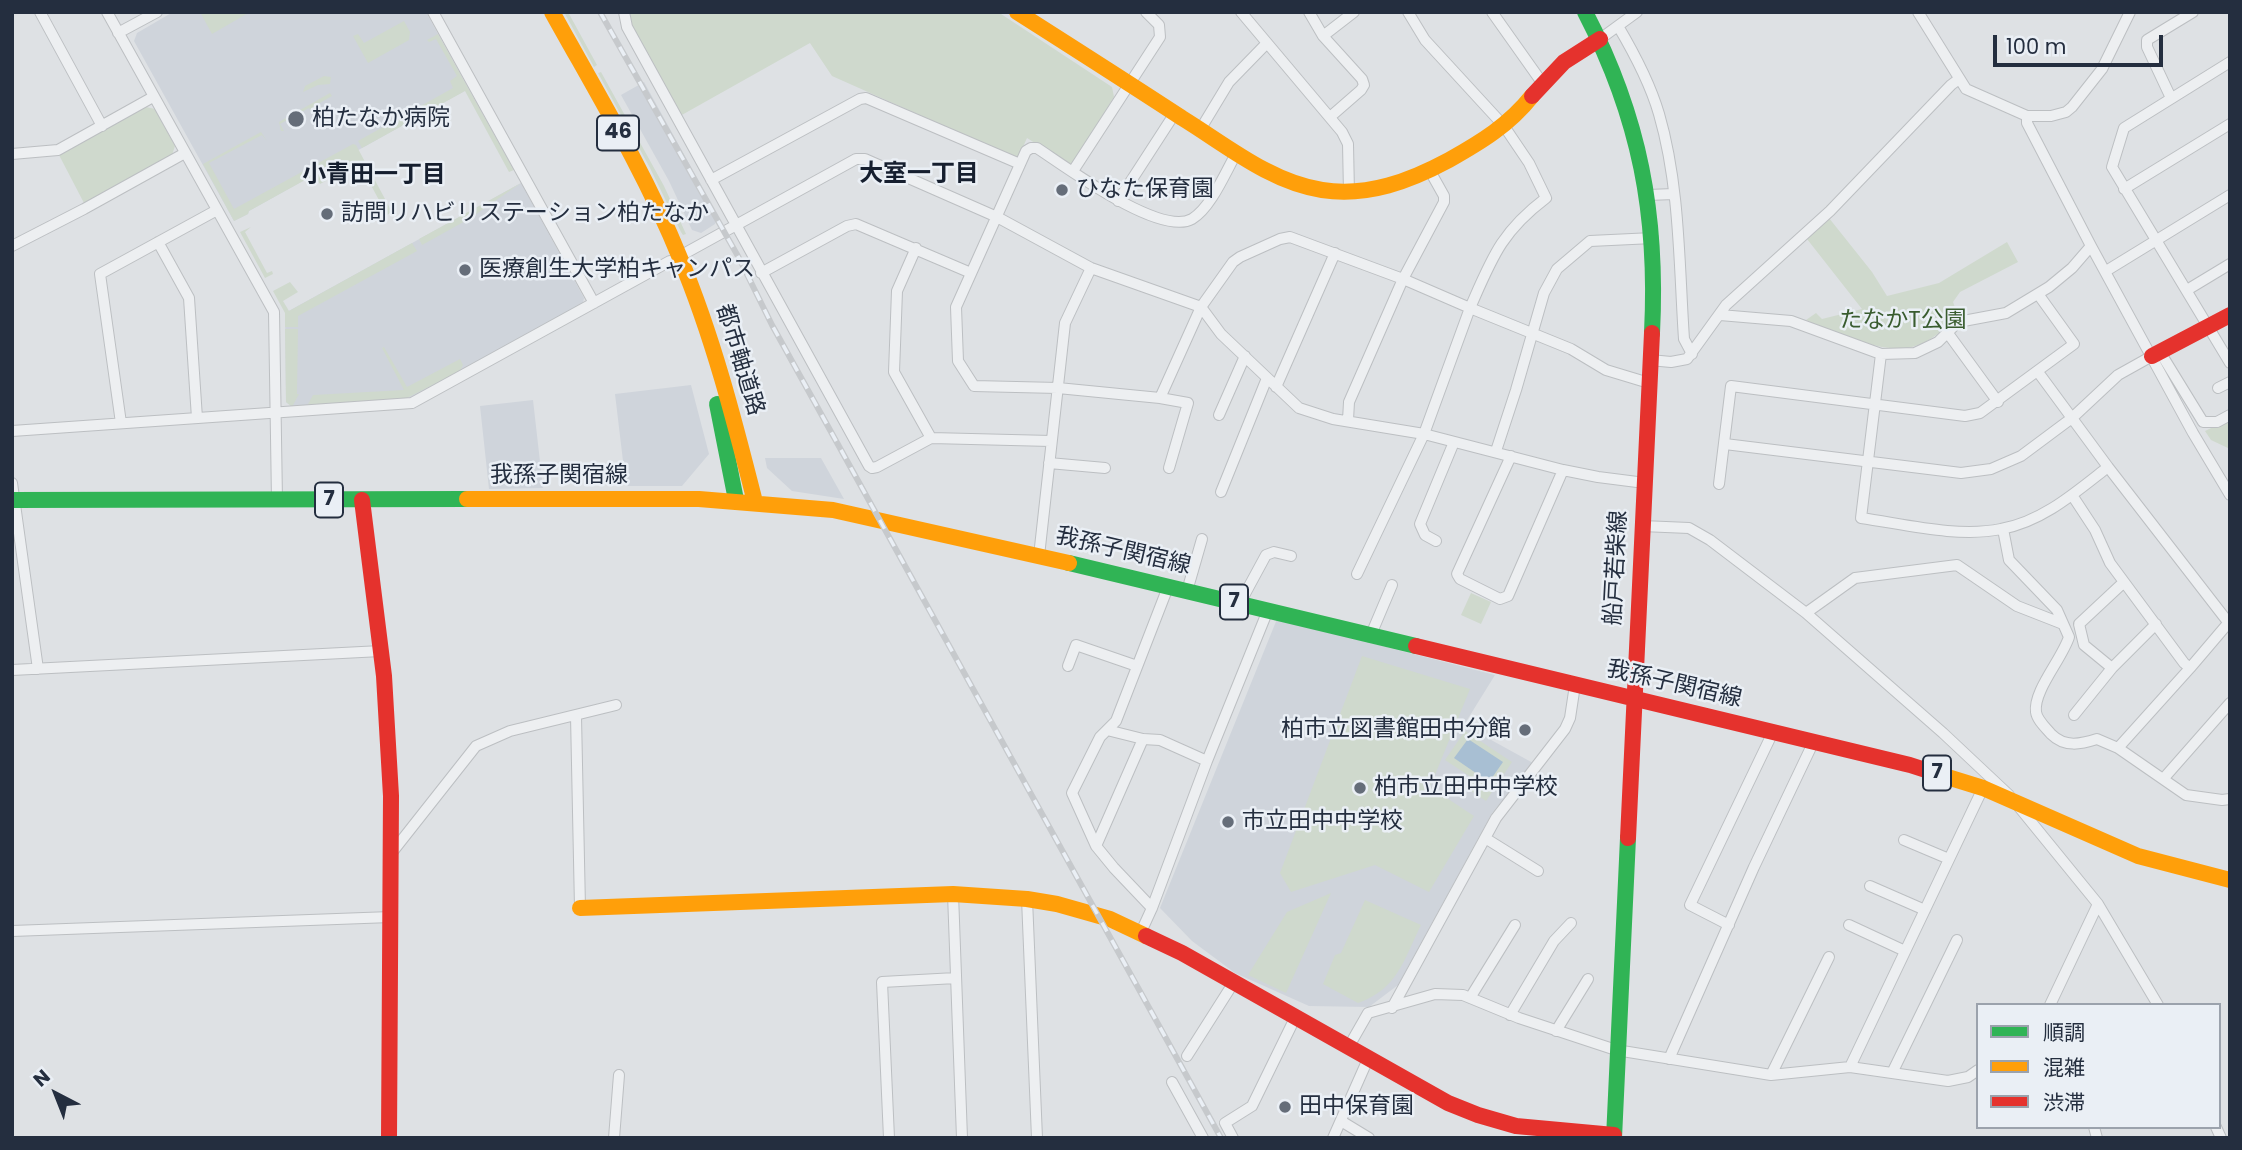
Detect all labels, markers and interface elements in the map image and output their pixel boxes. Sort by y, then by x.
scale bar [1997,21,2167,65]
text: 100 m [2006,32,2066,61]
place label: 柏たなか病院 [312,105,450,133]
marker: 柏たなか病院 [286,109,306,129]
road number: 46 [597,116,639,150]
district label: 大室一丁目 [859,161,979,189]
district label: 小青田一丁目 [302,162,446,190]
place label: ひなた保育園 [1076,176,1214,204]
marker: ひなた保育園 [1054,182,1070,198]
place label: 訪問リハビリステーション柏たなか [341,200,709,228]
marker: 訪問リハビリステーション柏たなか [319,206,335,222]
place label: 医療創生大学柏キャンパス [479,256,755,284]
marker: 医療創生大学柏キャンパス [457,262,473,278]
street label: 都市軸道路 [709,301,769,419]
park label: たなかT公園 [1839,307,1967,335]
street label: 我孫子関宿線 [490,462,628,490]
road number: 7 [315,482,343,518]
street label: 船戸若柴線 [1600,510,1634,626]
street label: 我孫子関宿線 [1053,523,1193,581]
road number: 7 [1220,584,1248,620]
street label: 我孫子関宿線 [1604,656,1744,714]
place label: 柏市立図書館田中分館 [1281,716,1511,744]
marker: 柏市立図書館田中分館 [1517,722,1533,738]
road number: 7 [1923,756,1951,790]
place label: 柏市立田中中学校 [1374,774,1558,802]
marker: 柏市立田中中学校 [1352,780,1368,796]
place label: 市立田中中学校 [1242,808,1403,836]
marker: 市立田中中学校 [1220,814,1236,830]
legend [1976,1003,2221,1129]
text: 順調 [2043,1018,2085,1047]
text: 混雑 [2043,1053,2085,1082]
north arrow [21,1059,91,1129]
text: N [27,1063,56,1093]
text: 渋滞 [2043,1088,2085,1117]
place label: 田中保育園 [1299,1093,1414,1121]
marker: 田中保育園 [1277,1099,1293,1115]

